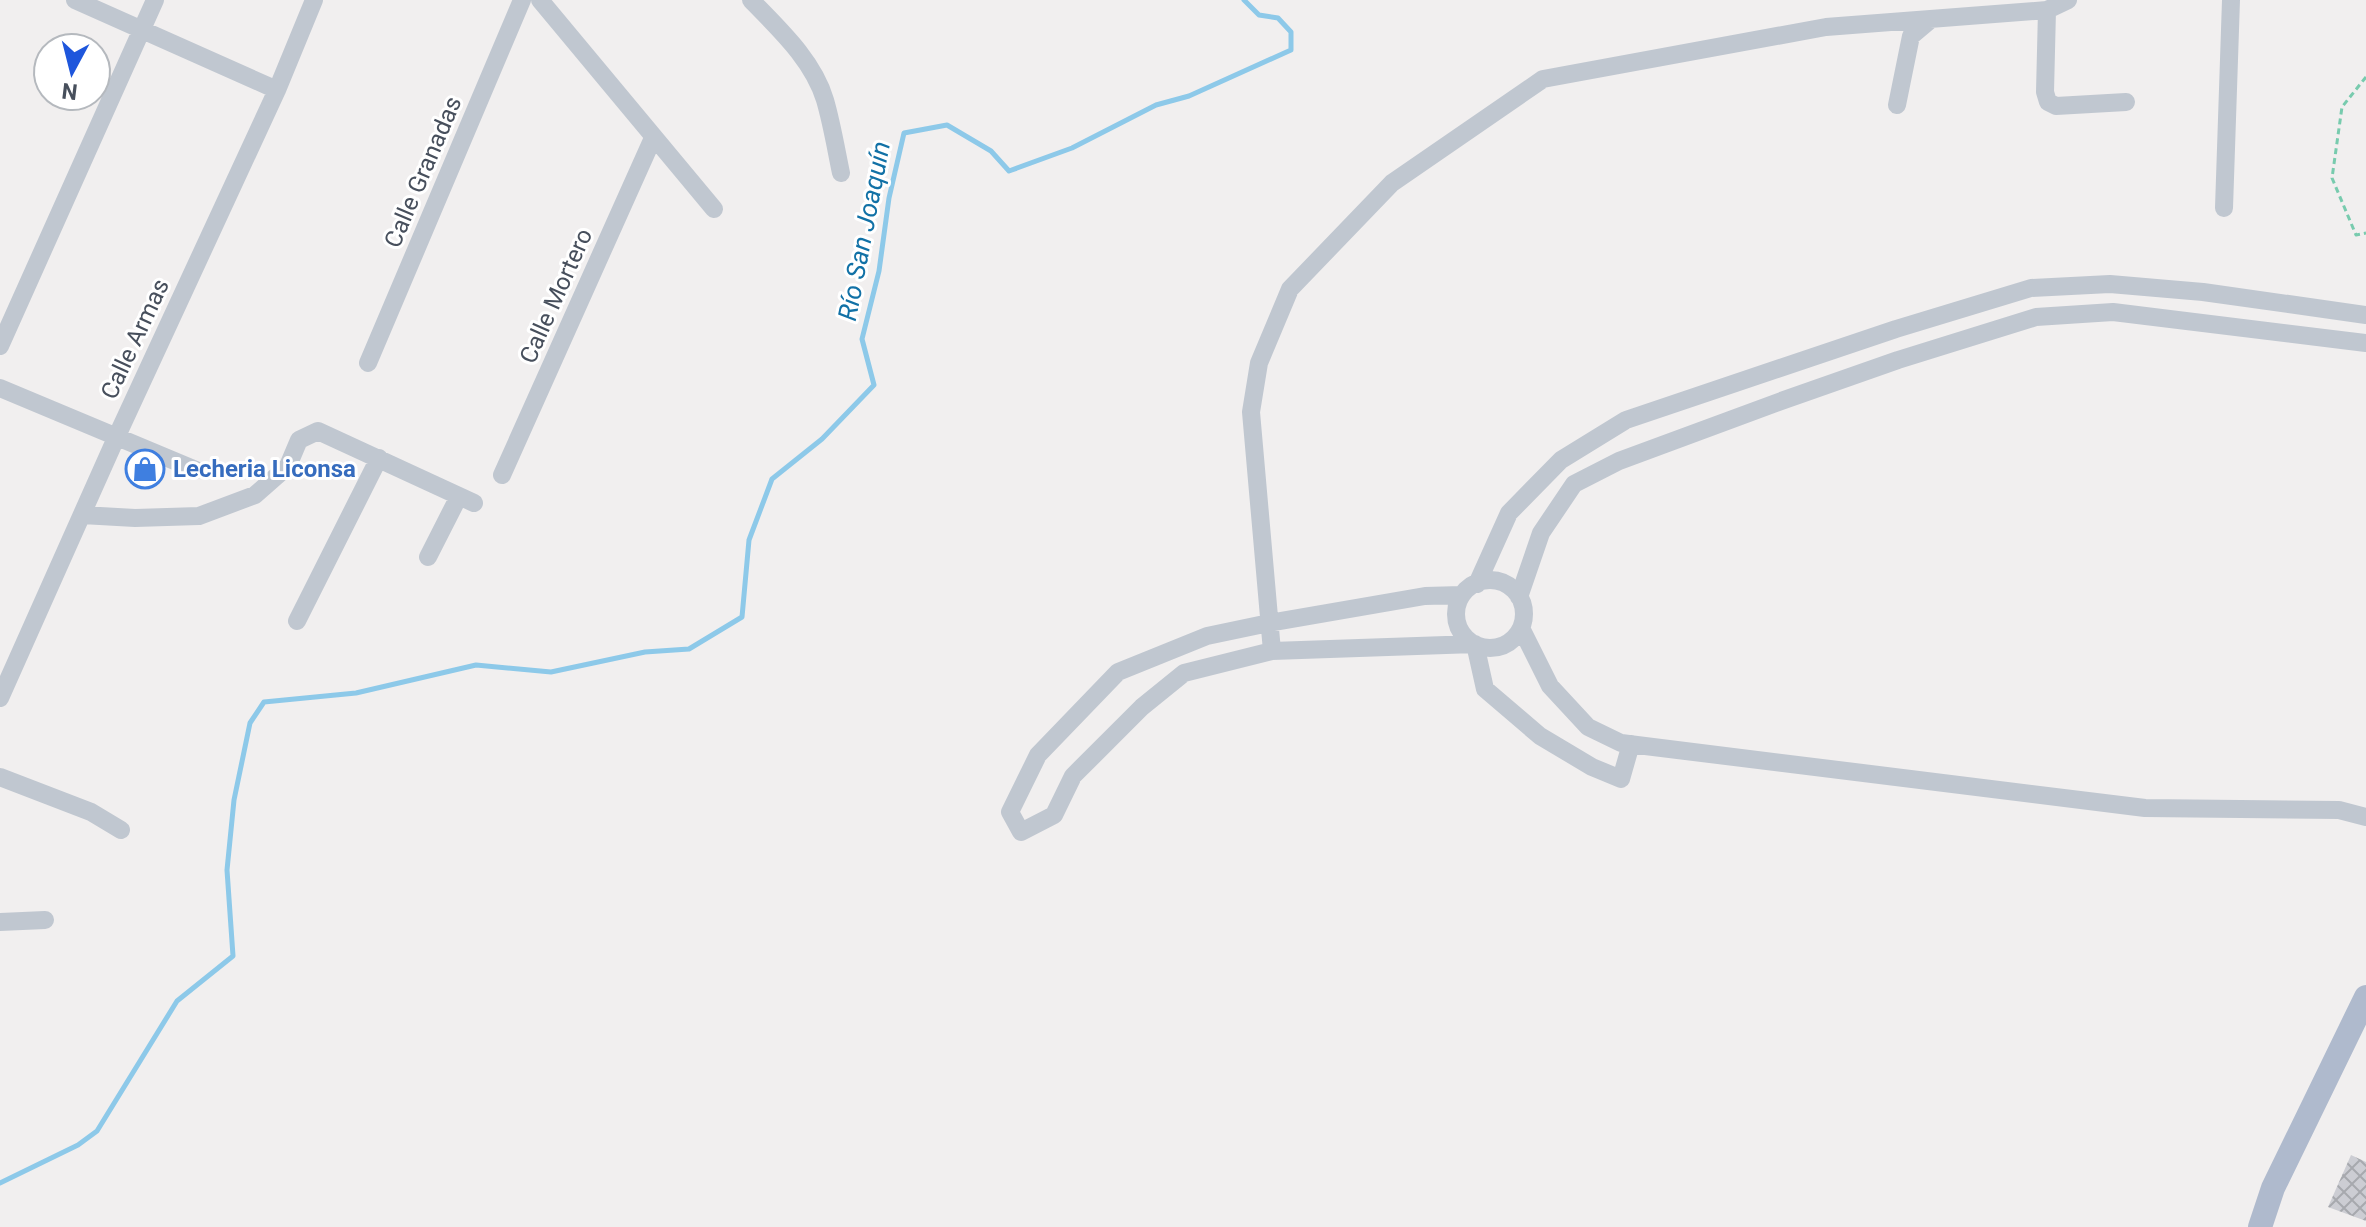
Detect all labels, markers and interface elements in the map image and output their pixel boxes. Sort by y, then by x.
north arrow [32,32,112,112]
text: N [60,78,79,105]
street label: Calle Granadas [379,92,467,252]
water label: Río San Joaquín [832,139,896,323]
street label: Calle Mortero [514,224,598,368]
street label: Calle Armas [95,274,175,404]
shop icon: Lecheria Liconsa [124,448,166,490]
place label: Lecheria Liconsa [173,455,356,483]

